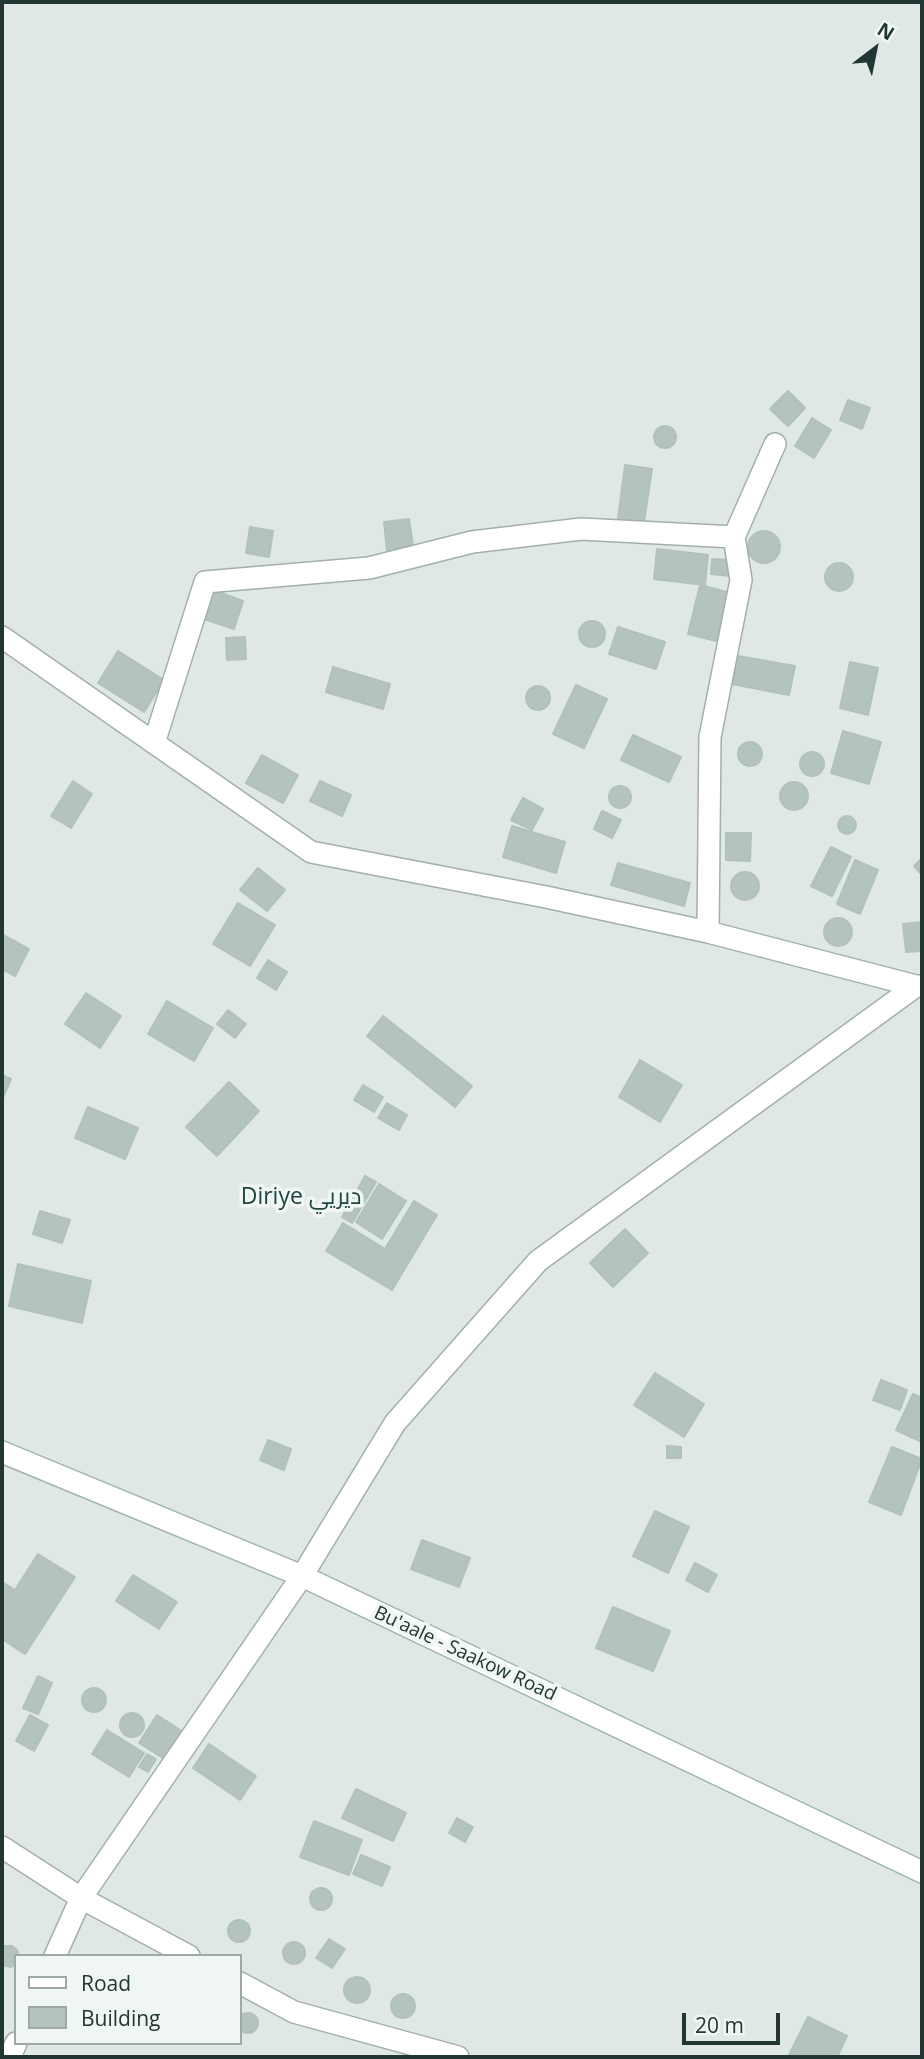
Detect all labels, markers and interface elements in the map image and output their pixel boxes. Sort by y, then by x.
north arrow [840,14,910,84]
text: N [873,16,900,46]
district label: Diriye ديريي [241,1183,361,1211]
street label: Bu'aale - Saakow Road [370,1602,560,1706]
legend [14,1954,242,2045]
text: Road [81,1969,131,1997]
scale bar [686,2000,784,2044]
text: Building [81,2004,160,2032]
text: 20 m [695,2011,744,2039]

